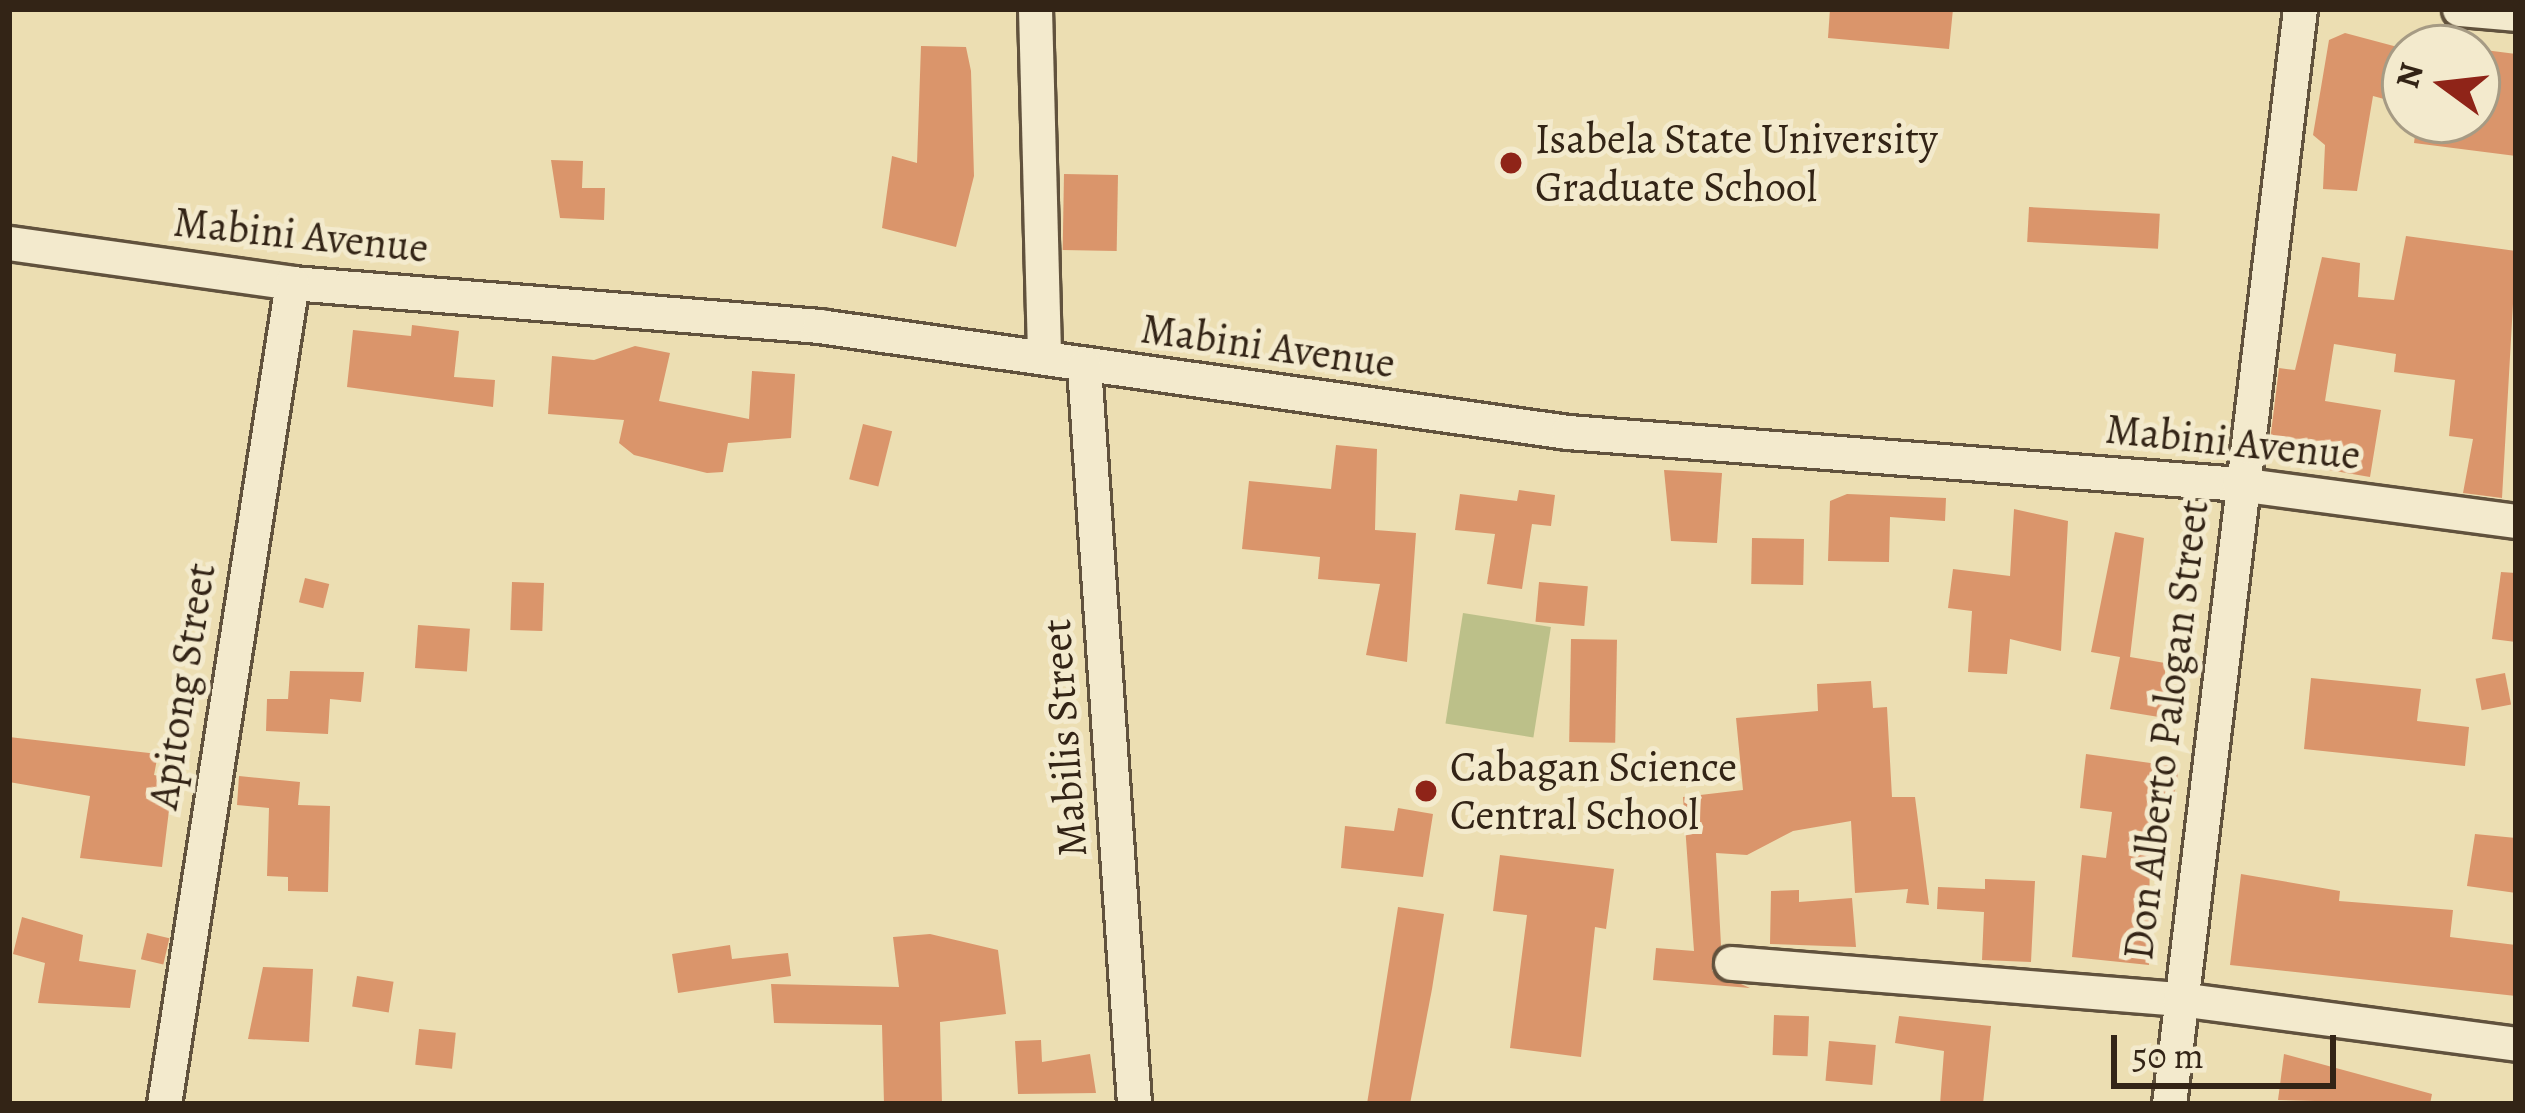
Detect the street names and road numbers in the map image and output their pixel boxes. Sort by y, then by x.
street label: Mabini Avenue [171,197,431,273]
street label: Mabini Avenue [1138,303,1398,389]
street label: Mabini Avenue [2103,404,2363,480]
street label: Don Alberto Palogan Street [2113,497,2219,963]
street label: Apitong Street [138,560,226,812]
street label: Mabilis Street [1031,617,1097,859]

